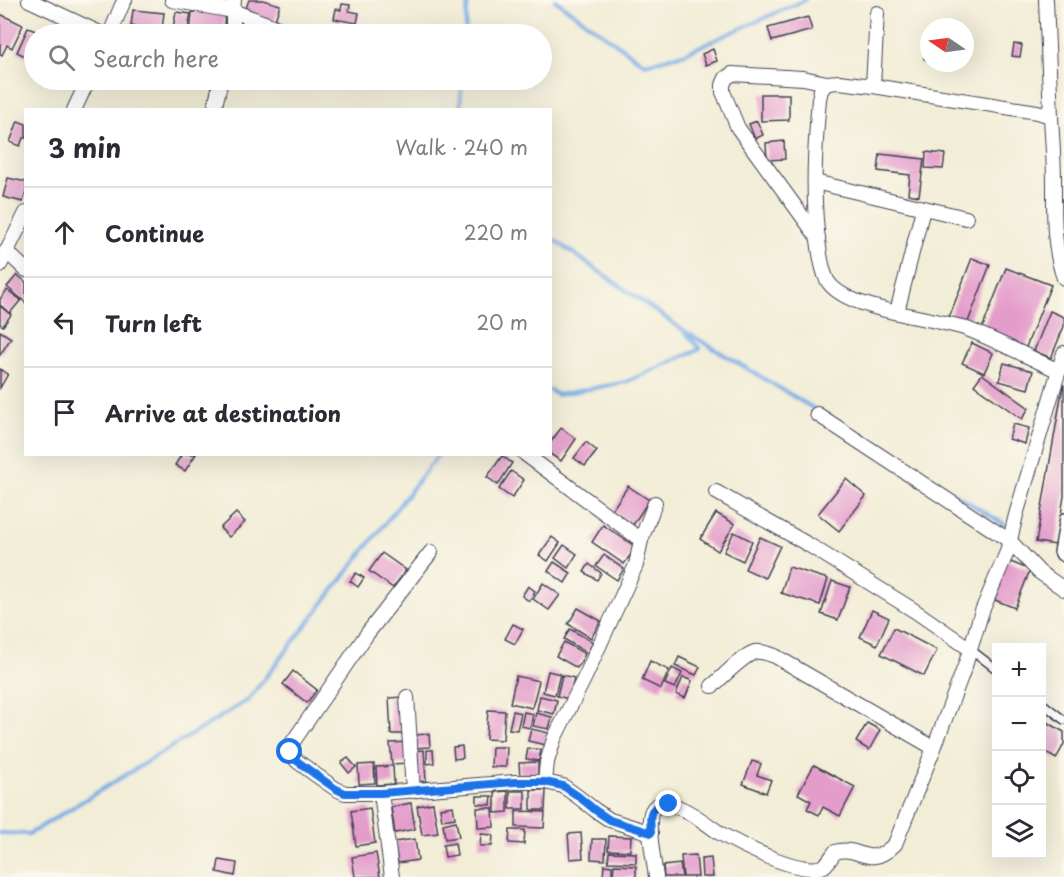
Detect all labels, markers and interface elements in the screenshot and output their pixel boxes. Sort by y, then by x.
north arrow [920,18,974,72]
search box [24,24,552,90]
icon: search [45,41,78,74]
text: Search here [93,41,219,74]
text: 3 min [48,128,121,167]
text: Walk · 240 m [395,132,528,162]
icon: ahead [48,216,81,249]
text: Continue [105,216,204,249]
text: 220 m [464,217,528,247]
icon: left [48,306,81,339]
text: Turn left [105,306,202,339]
text: 20 m [476,307,528,337]
icon: arrive [48,396,81,429]
text: Arrive at destination [105,396,341,429]
map controls [992,643,1046,859]
button: + [992,643,1046,697]
button: − [992,697,1046,751]
route start [276,738,302,764]
button: locate [992,751,1046,805]
route end [655,790,681,816]
button: layers [992,805,1046,859]

